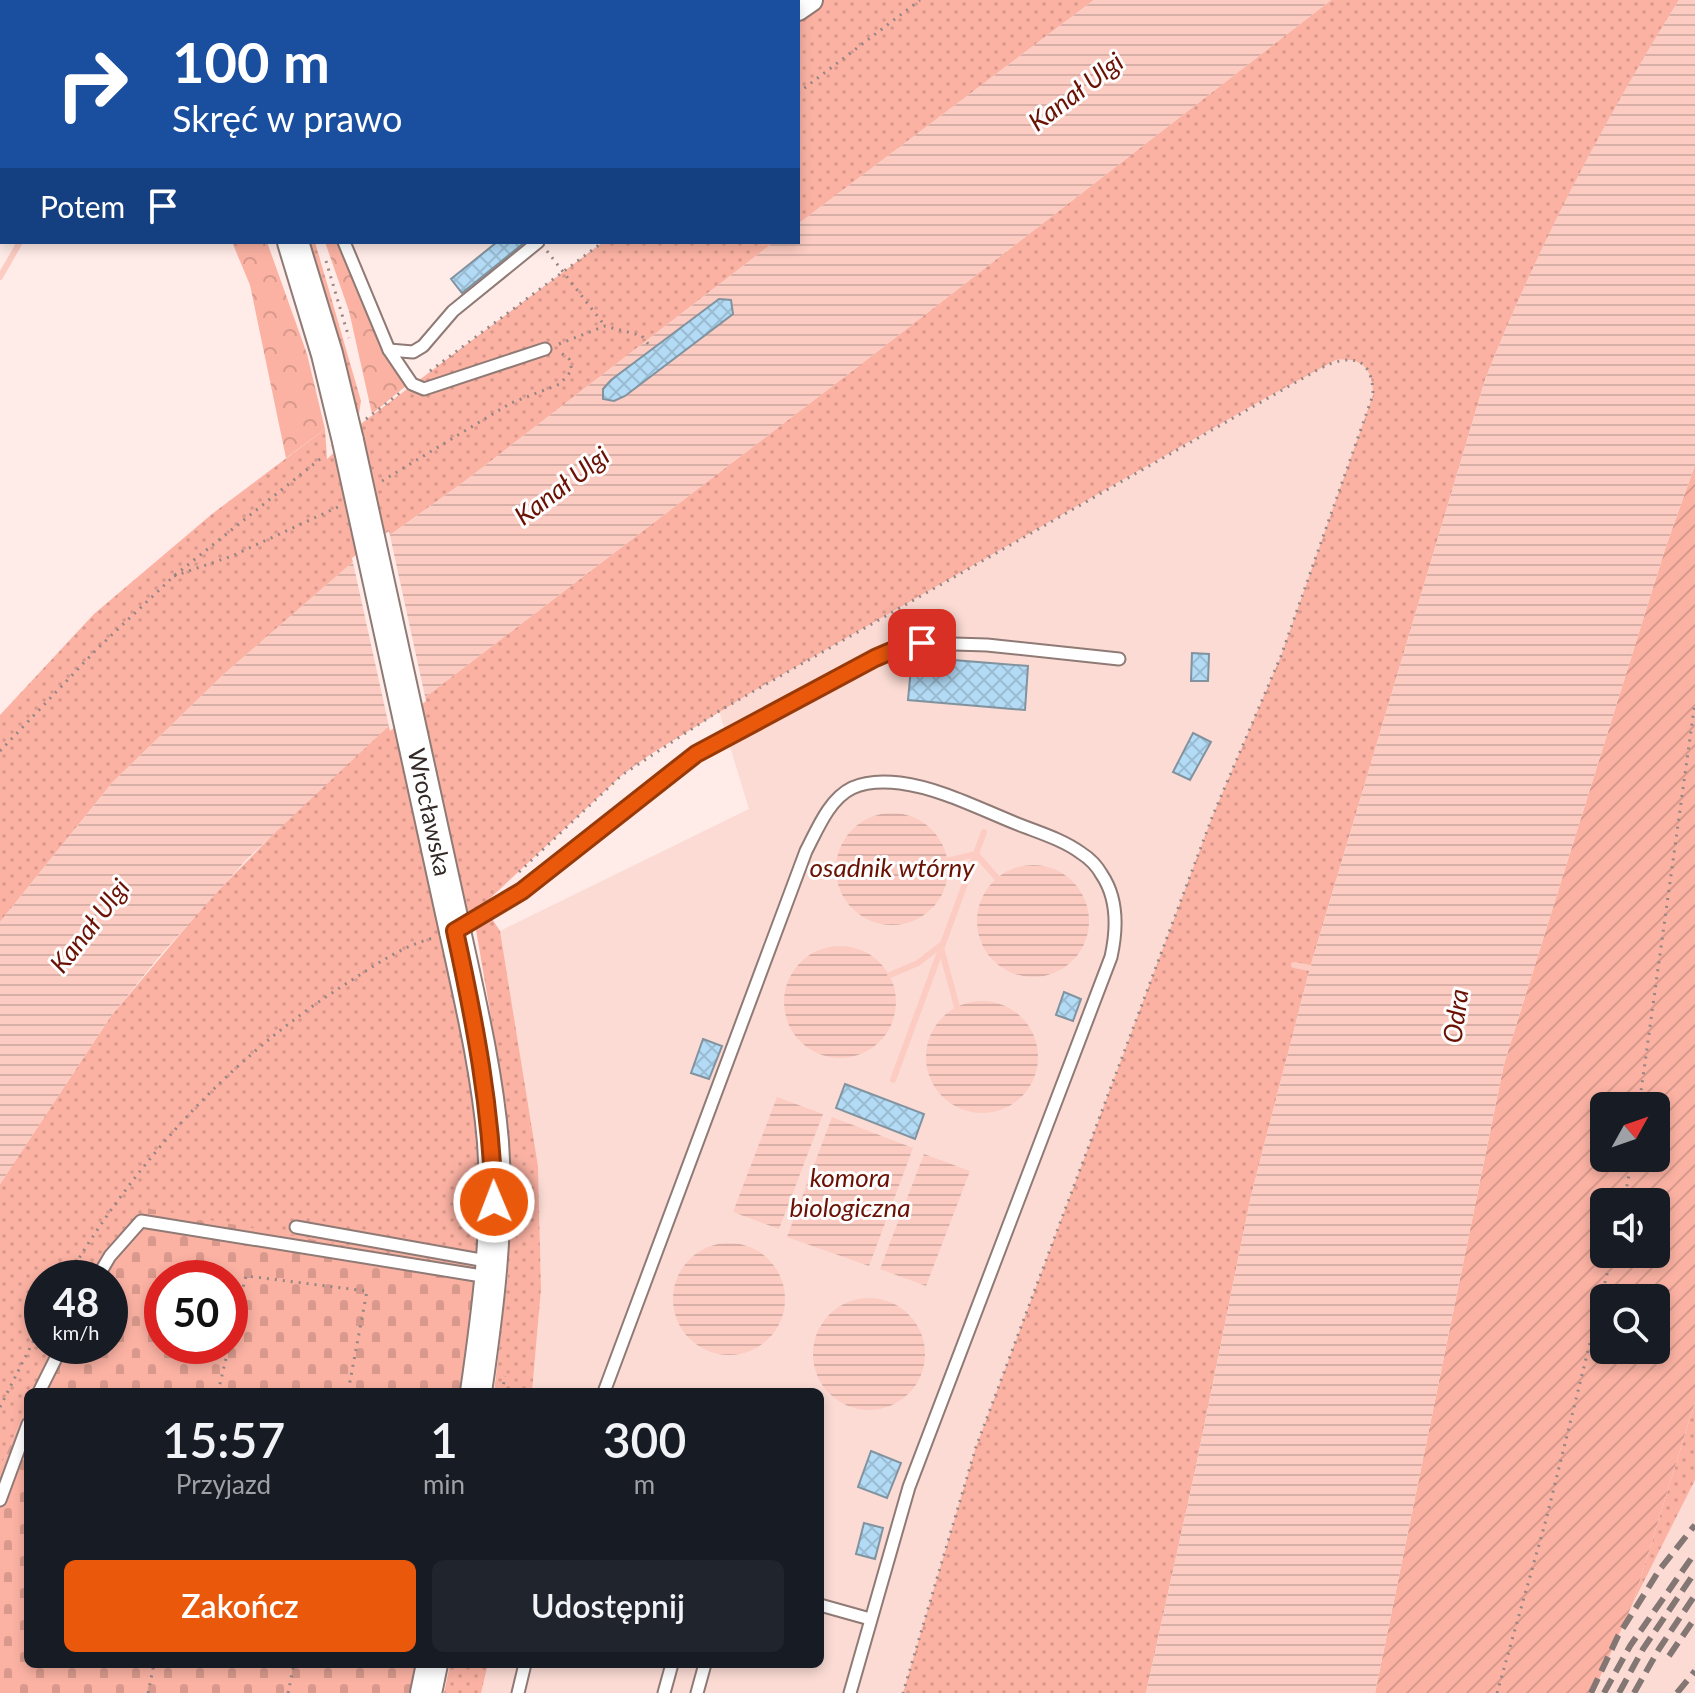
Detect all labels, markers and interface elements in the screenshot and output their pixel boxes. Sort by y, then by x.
text: 100 m [172,28,330,95]
icon: right [40,32,144,136]
water label: Kanał Ulgi [1022,45,1129,137]
text: Skręć w prawo [172,96,403,140]
icon: arrive [141,184,185,228]
text: Potem [40,188,125,224]
water label: Kanał Ulgi [508,439,615,531]
pin [888,609,956,677]
icon: arrive [900,621,944,665]
street label: Wrocławska [403,745,459,878]
water label: osadnik wtórny [810,851,975,883]
water label: Kanał Ulgi [43,872,136,979]
water label: Odra [1435,987,1475,1045]
north arrow [1590,1092,1670,1172]
map controls [1590,1092,1670,1364]
position arrow [452,1160,536,1244]
water label: komora biologiczna [790,1161,910,1223]
button: sound [1590,1188,1670,1268]
speed limit sign: 50 [144,1260,248,1364]
text: 48 [53,1278,99,1326]
button: search [1590,1284,1670,1364]
text: km/h [53,1320,99,1344]
text: 15:57 [162,1411,285,1468]
text: 1 [430,1411,458,1468]
text: 300 [603,1411,686,1468]
text: Przyjazd [176,1468,271,1500]
text: min [423,1468,465,1500]
text: m [634,1468,655,1500]
button: Zakończ [64,1560,416,1652]
button: Udostępnij [432,1560,784,1652]

